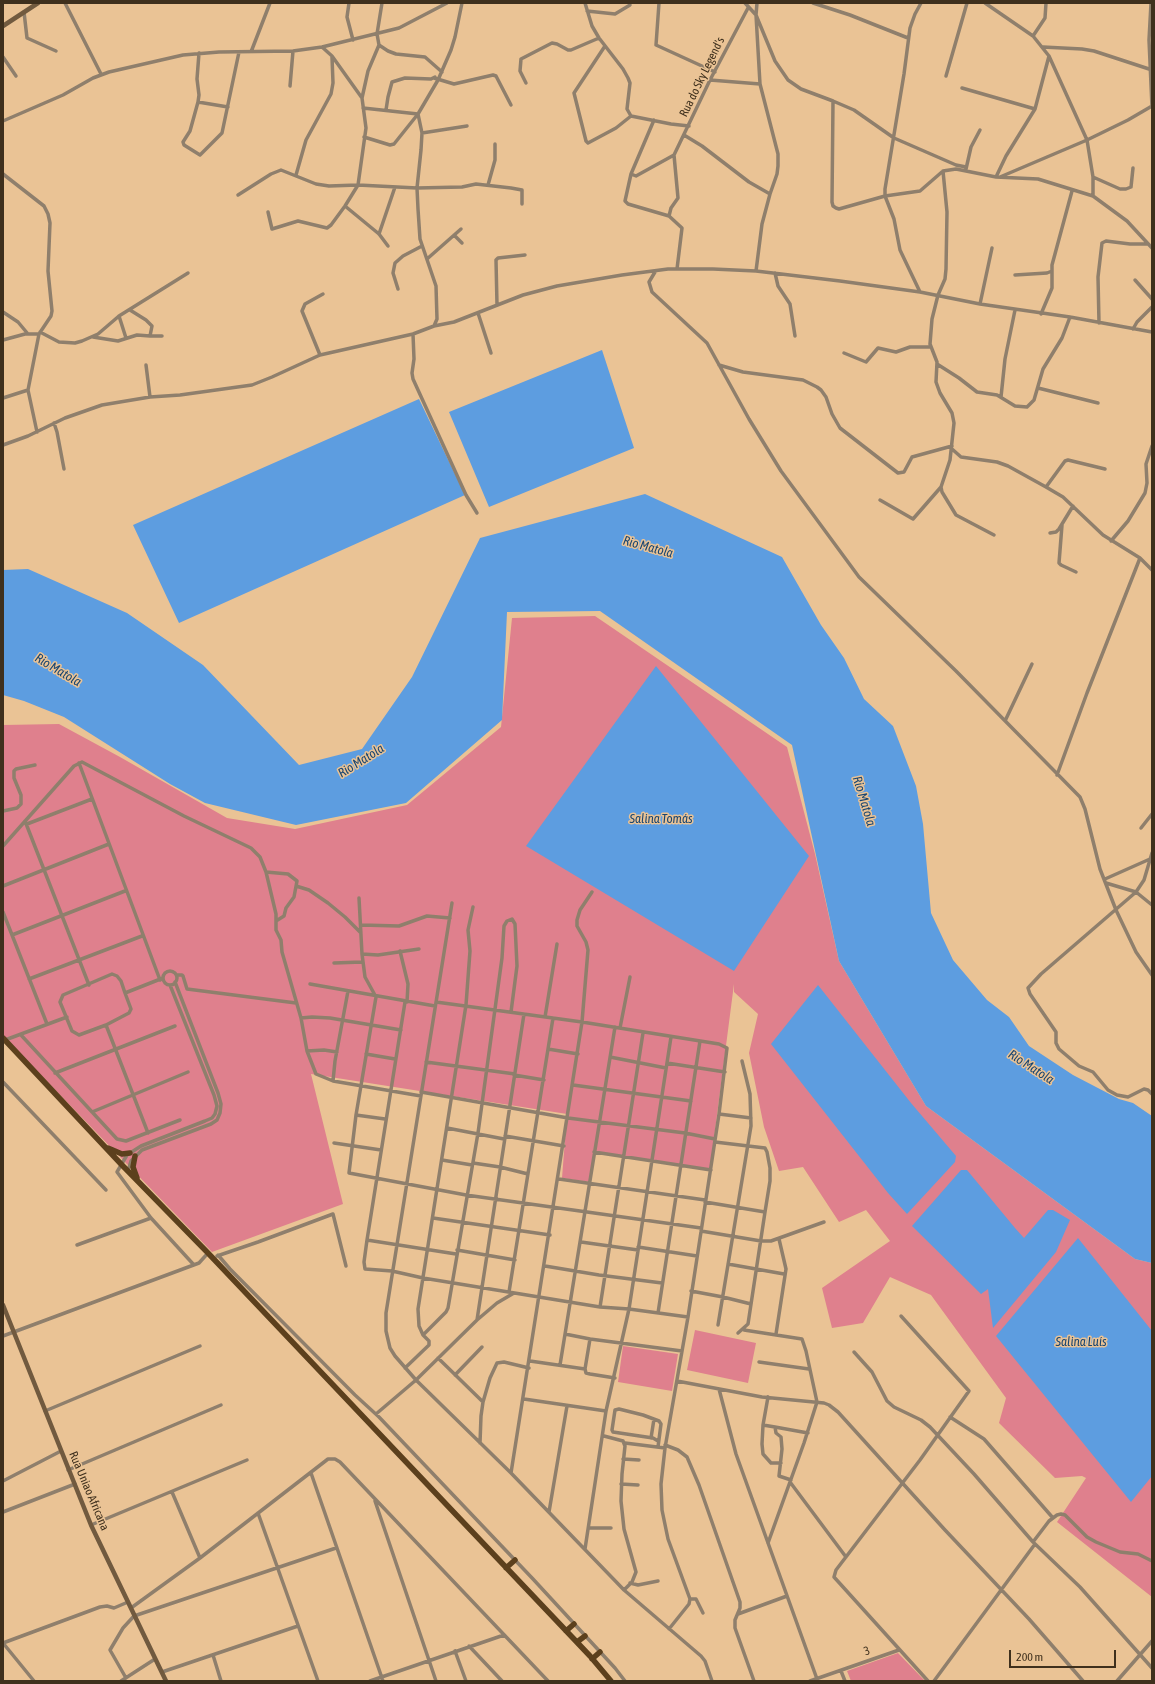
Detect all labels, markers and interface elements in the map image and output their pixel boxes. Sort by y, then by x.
street label: Rua do Sky Legend's [676,35,728,119]
water label: Rio Matola [621,533,675,561]
water label: Rio Matola [32,650,84,690]
water label: Rio Matola [335,741,387,781]
water label: Rio Matola [849,774,879,828]
water label: Salina Tomás [629,811,693,827]
water label: Rio Matola [1005,1047,1057,1087]
water label: Salina Luís [1056,1334,1106,1350]
street label: Rua Uniao Africana [66,1449,112,1533]
scale bar [1011,1642,1118,1668]
street label: 3 [862,1643,872,1659]
text: 200 m [1016,1650,1043,1664]

